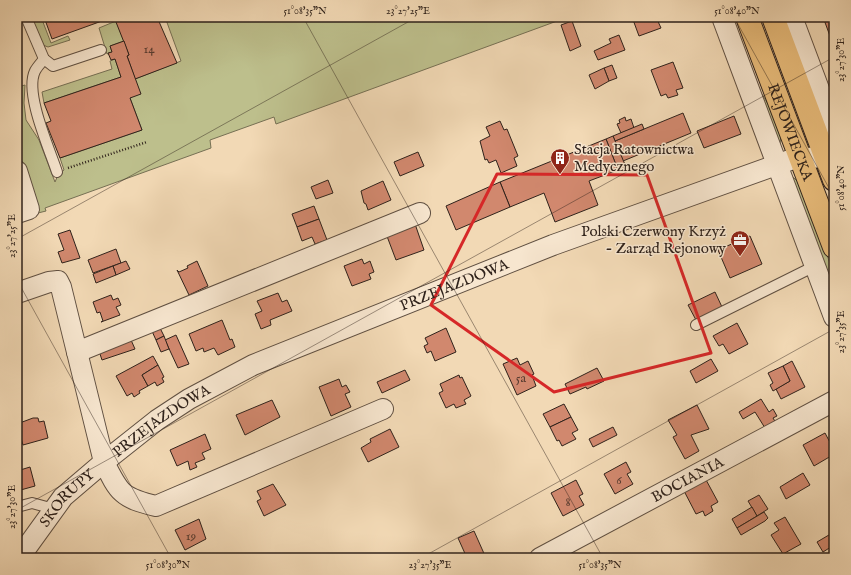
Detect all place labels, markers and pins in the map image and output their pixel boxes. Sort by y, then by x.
place label: Stacja Ratownictwa Medycznego [574,140,694,176]
building icon: Stacja Ratownictwa Medycznego [549,147,571,175]
place label: Polski Czerwony Krzyż - Zarząd Rejonowy [581,222,727,258]
office icon: Polski Czerwony Krzyż - Zarząd Rejonowy [729,229,751,257]

